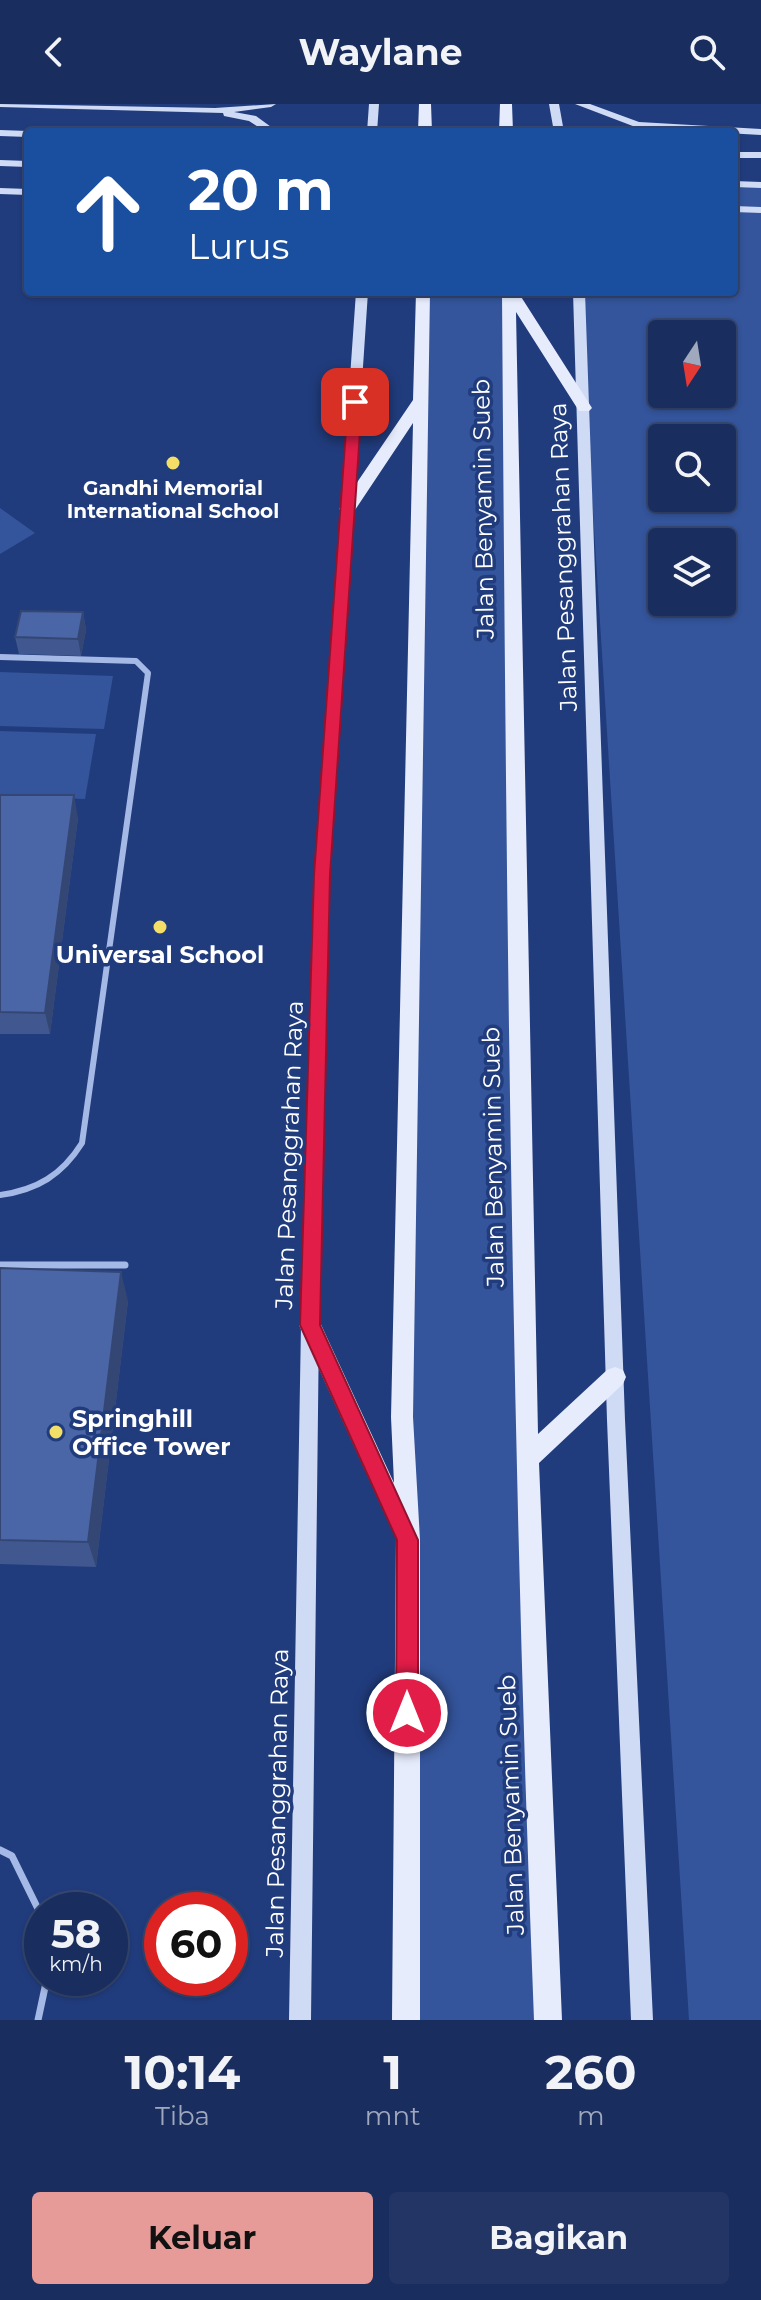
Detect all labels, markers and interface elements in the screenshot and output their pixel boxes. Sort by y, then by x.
icon: back [32,30,76,74]
text: Waylane [298,30,463,74]
icon: search [685,30,729,74]
text: 20 m [188,156,334,224]
icon: ahead [56,160,160,264]
text: Lurus [188,224,289,268]
north arrow [648,320,736,408]
map controls [648,320,736,616]
pin [321,368,389,436]
street label: Jalan Benyamin Sueb [466,379,500,640]
icon: arrive [333,380,377,424]
street label: Jalan Pesanggrahan Raya [543,402,583,713]
button: search [648,424,736,512]
marker: Gandhi Memorial International School [164,454,182,472]
place label: Gandhi Memorial International School [67,476,279,523]
button: layers [648,528,736,616]
marker: Universal School [151,918,169,936]
place label: Universal School [56,940,264,969]
street label: Jalan Pesanggrahan Raya [269,1000,309,1311]
street label: Jalan Benyamin Sueb [476,1027,510,1288]
place label: Springhill Office Tower [72,1404,231,1461]
marker: Springhill Office Tower [47,1423,65,1441]
street label: Jalan Pesanggrahan Raya [260,1648,294,1959]
position arrow [365,1671,449,1755]
street label: Jalan Benyamin Sueb [492,1674,530,1937]
speed limit sign: 60 [144,1892,248,1996]
text: 58 [51,1909,101,1958]
text: km/h [49,1952,103,1976]
text: 10:14 [124,2043,240,2101]
text: 1 [383,2043,402,2101]
text: 260 [545,2043,637,2101]
text: Tiba [155,2100,210,2132]
text: mnt [365,2100,421,2132]
text: m [577,2100,605,2132]
button: Keluar [32,2192,373,2284]
button: Bagikan [389,2192,729,2284]

